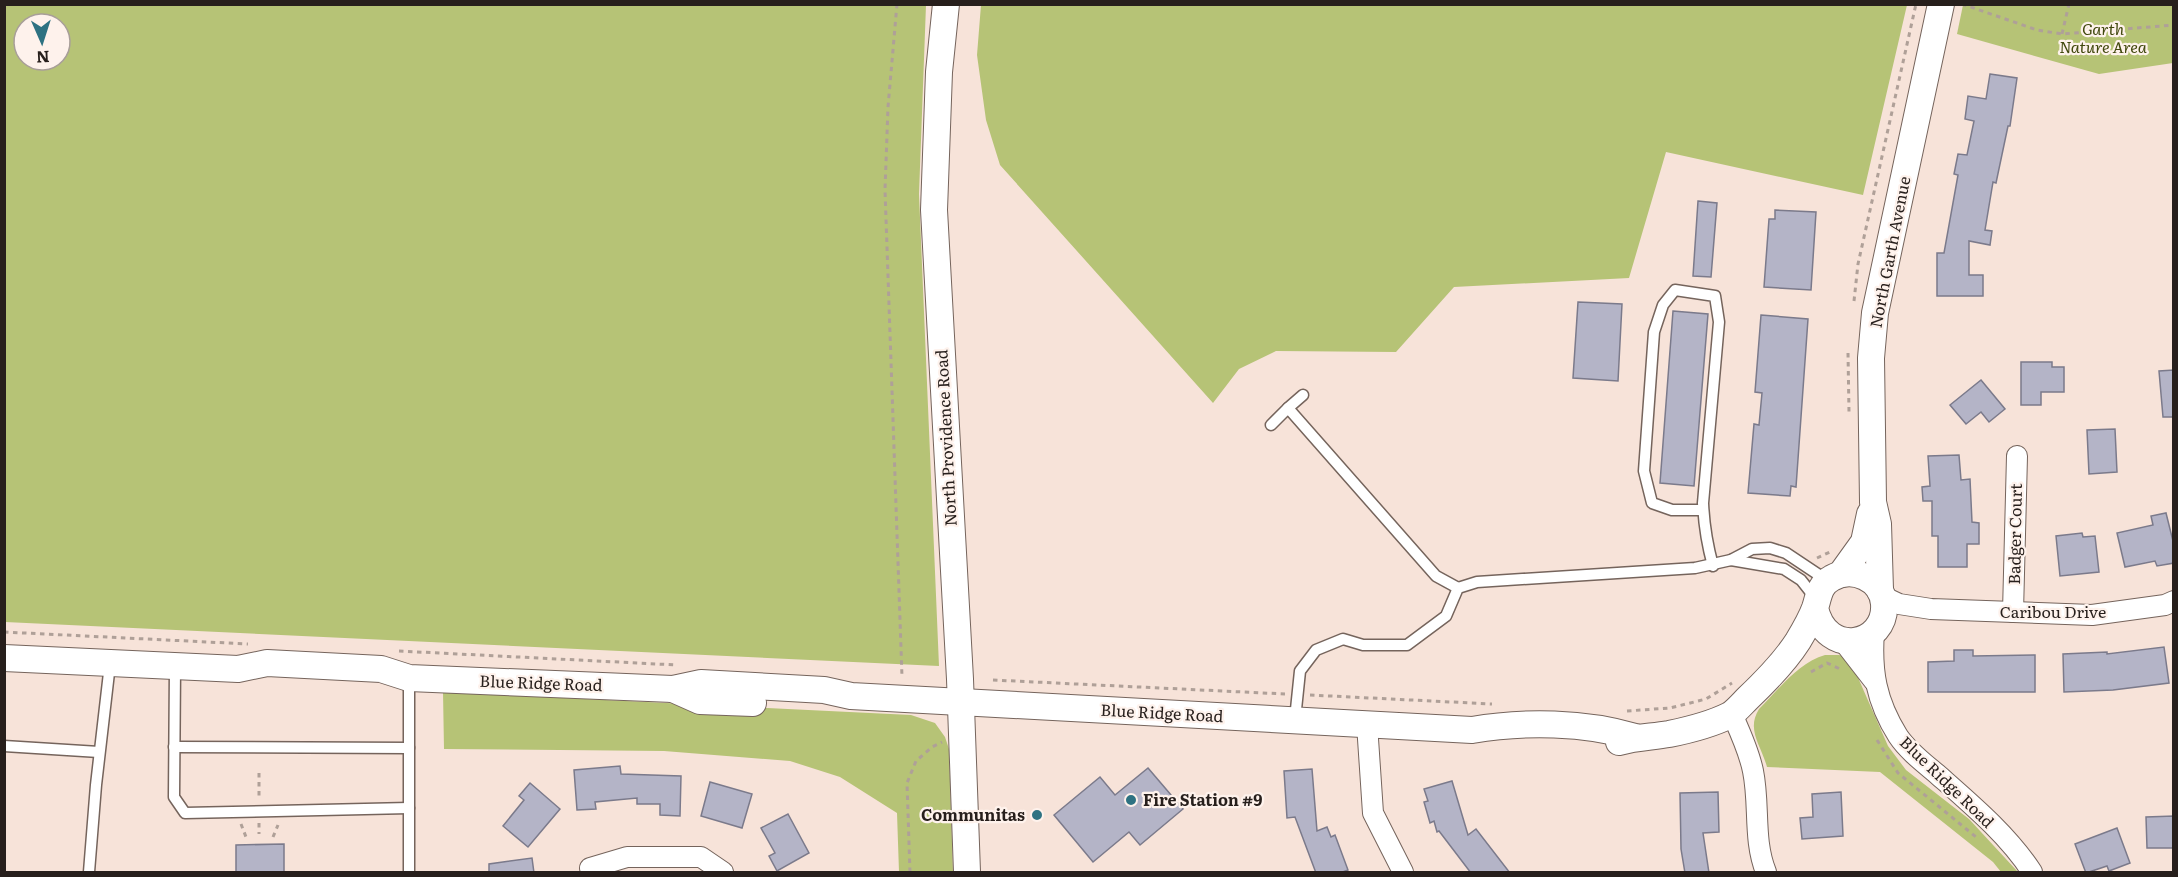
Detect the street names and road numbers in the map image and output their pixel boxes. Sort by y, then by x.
street label: North Garth Avenue [1863,174,1915,330]
street label: North Providence Road [928,349,962,527]
street label: Badger Court [2001,483,2027,585]
street label: Caribou Drive [2000,599,2106,623]
street label: Blue Ridge Road [479,668,603,696]
street label: Blue Ridge Road [1100,697,1224,727]
street label: Blue Ridge Road [1895,730,2000,833]

